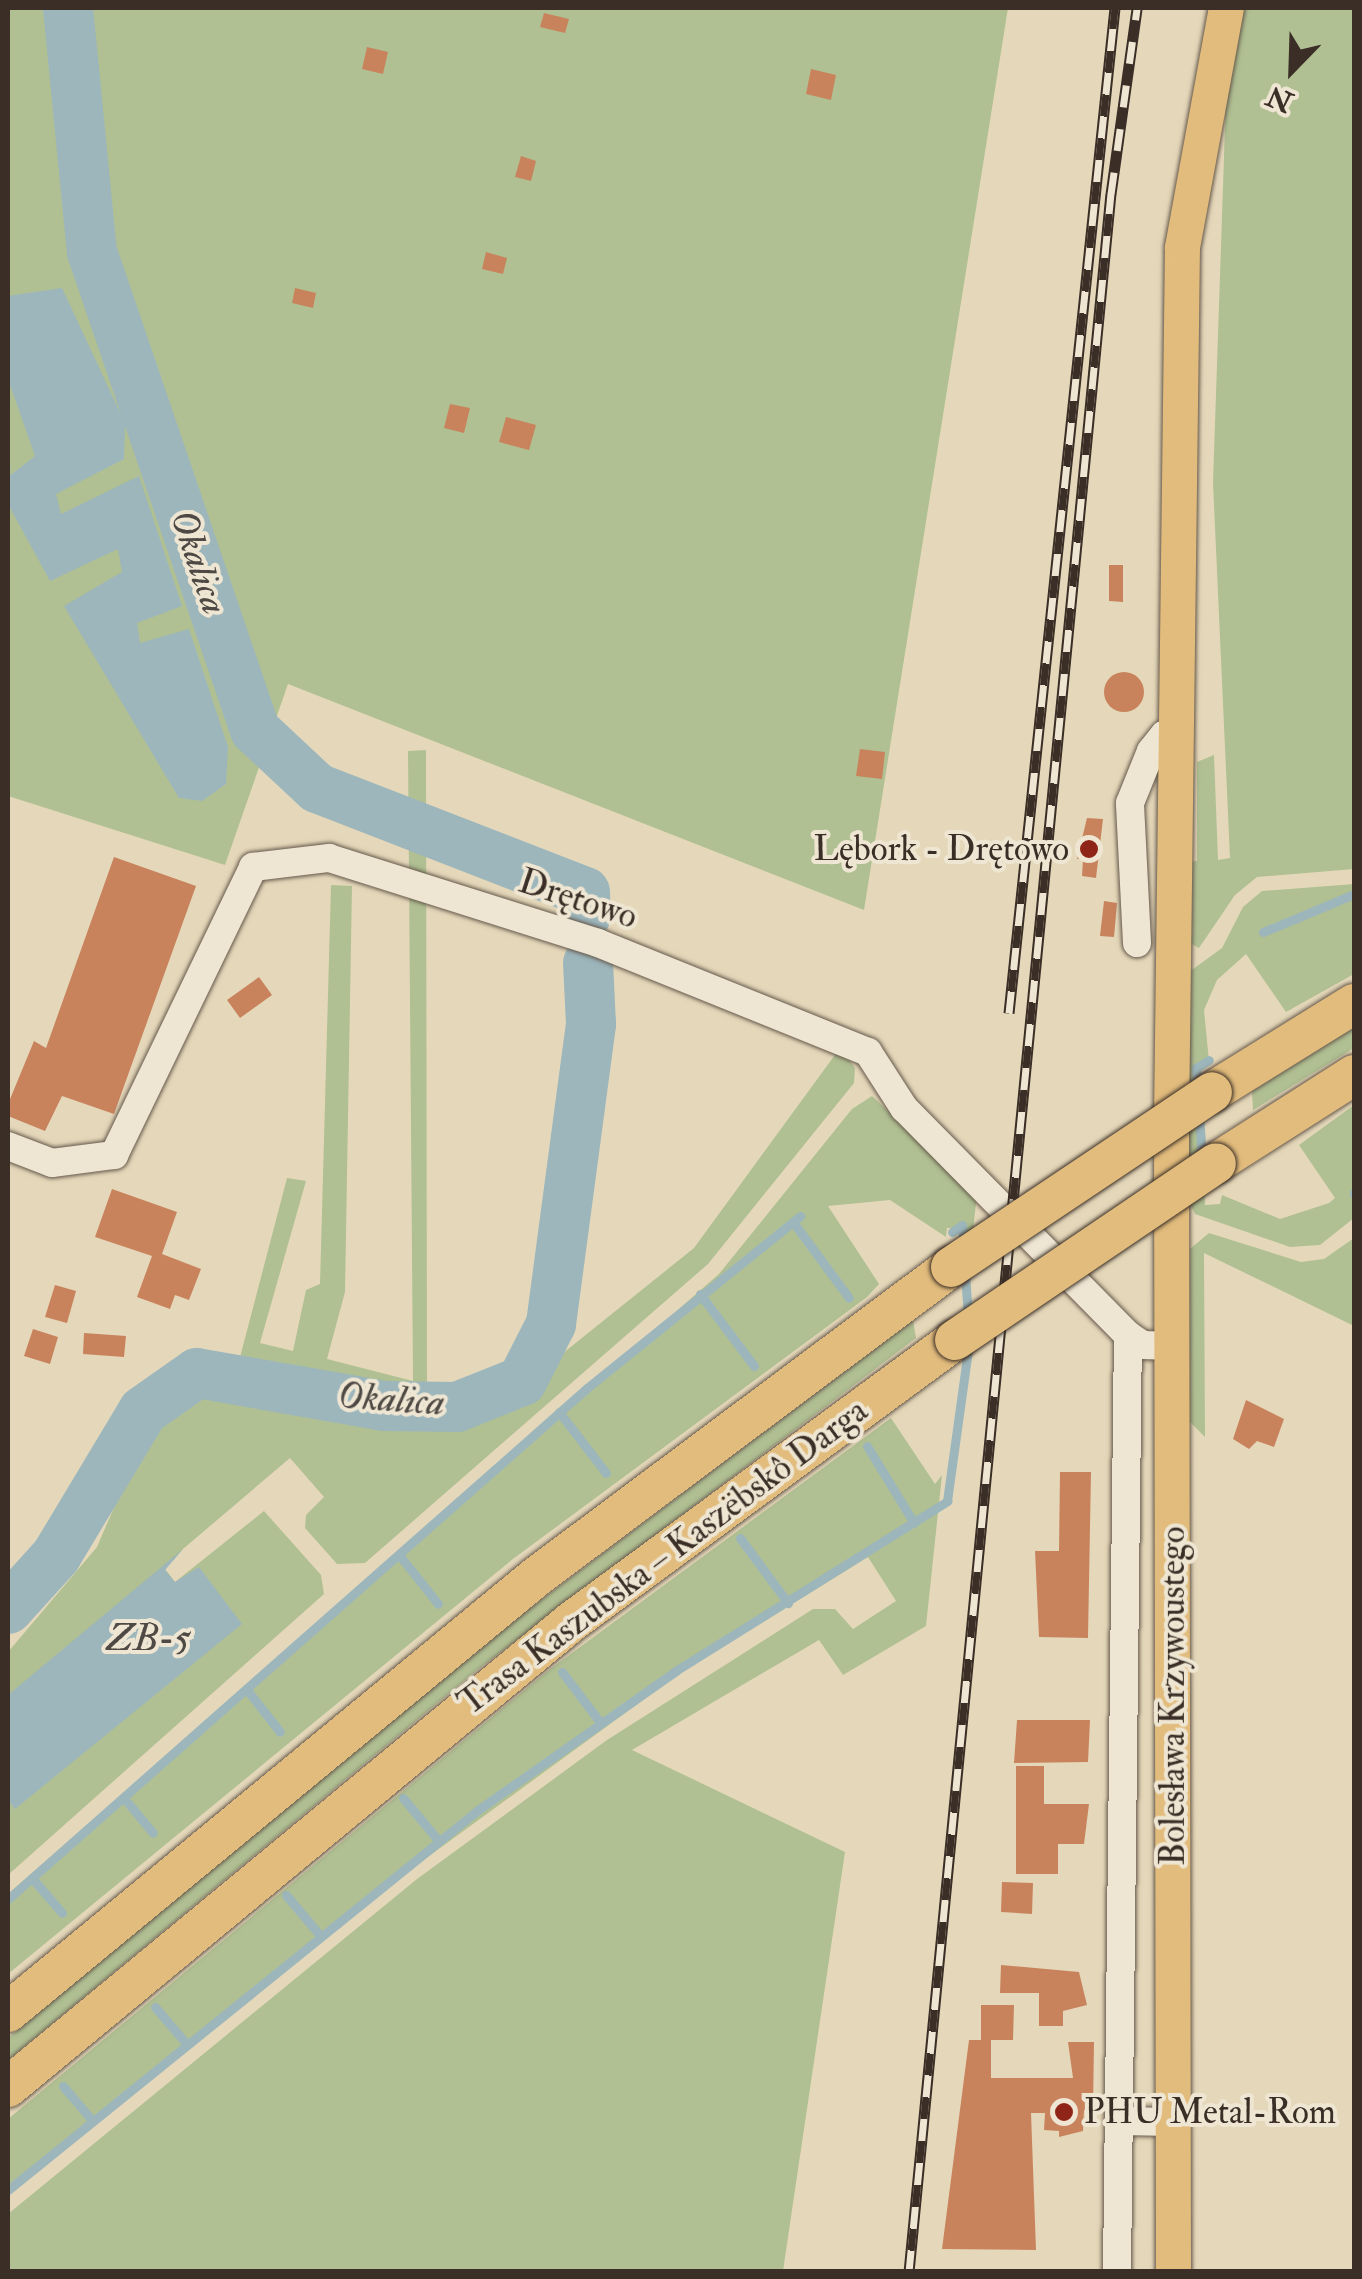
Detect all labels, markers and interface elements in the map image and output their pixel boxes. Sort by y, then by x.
north arrow [1242,20,1342,120]
text: N [1262,77,1298,119]
water label: Okalica [159,504,237,620]
place label: Lębork - Drętowo [814,828,1069,870]
marker: Lębork - Drętowo [1078,838,1100,860]
street label: Drętowo [513,860,643,938]
water label: Okalica [336,1374,446,1426]
street label: Trasa Kaszubska – Kaszëbskô Darga [450,1389,876,1725]
street label: Bolesława Krzywoustego [1152,1526,1194,1866]
water label: ZB-5 [107,1616,191,1662]
place label: PHU Metal-Rom [1084,2091,1336,2133]
marker: PHU Metal-Rom [1053,2101,1075,2123]

